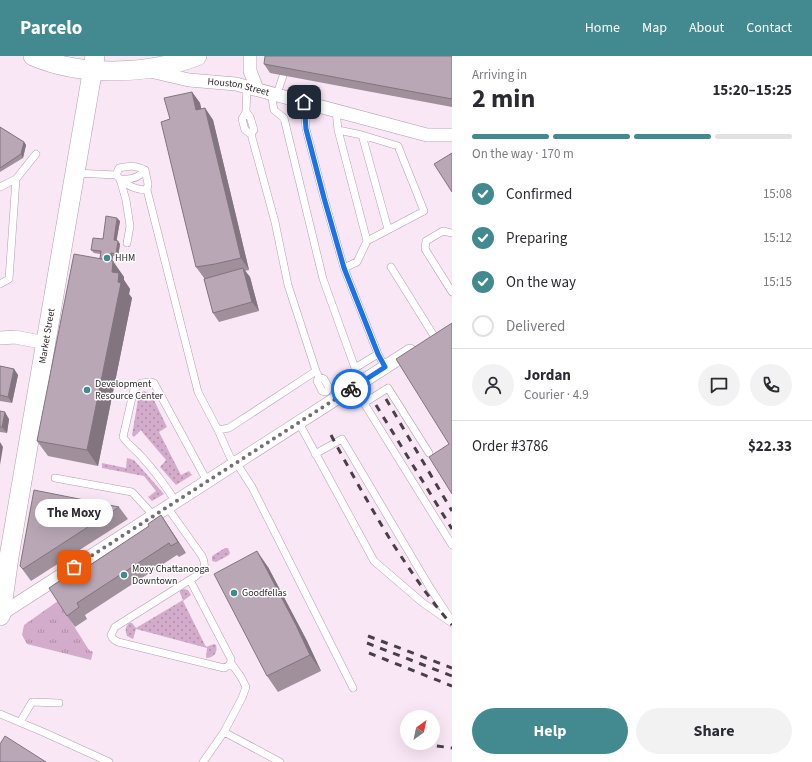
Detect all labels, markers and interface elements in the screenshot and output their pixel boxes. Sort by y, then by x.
text: Parcelo [20,15,82,42]
text: Home [585,18,620,38]
text: Map [642,18,667,38]
text: About [689,18,724,38]
text: Contact [746,18,792,38]
text: Arriving in [472,66,527,84]
street label: Houston Street [207,75,271,100]
text: 2 min [472,80,535,117]
text: 15:20–15:25 [712,80,792,101]
pin [287,85,321,119]
icon: home [293,91,315,113]
text: On the way · 170 m [472,145,574,163]
icon: check [472,183,494,205]
text: Confirmed [506,184,572,205]
text: 15:08 [763,185,792,203]
icon: check [472,227,494,249]
text: Preparing [506,228,567,249]
text: 15:12 [763,229,792,247]
place label: HHM [115,251,135,265]
marker: HHM [102,253,112,263]
icon: check [472,271,494,293]
text: On the way [506,272,576,293]
text: 15:15 [763,273,792,291]
street label: Market Street [35,307,59,365]
text: Delivered [506,316,565,337]
button: person [472,364,514,406]
button: chat [698,364,740,406]
button: phone [750,364,792,406]
text: Jordan [524,365,571,386]
courier [331,369,371,409]
place label: Development Resource Center [95,377,164,403]
icon: bike [340,378,362,400]
marker: Development Resource Center [82,385,92,395]
text: Courier · 4.9 [524,386,589,404]
text: Order #3786 [472,436,548,457]
text: $22.33 [748,436,792,457]
callout: The Moxy [35,499,113,527]
text: The Moxy [47,504,101,522]
pin [57,550,91,584]
icon: bag [63,556,85,578]
place label: Moxy Chattanooga Downtown [132,562,209,588]
marker: Moxy Chattanooga Downtown [119,570,129,580]
place label: Goodfellas [242,586,287,600]
marker: Goodfellas [229,588,239,598]
button: Help [472,708,628,754]
button: Share [636,708,792,754]
north arrow [400,710,440,750]
map controls [400,710,440,750]

